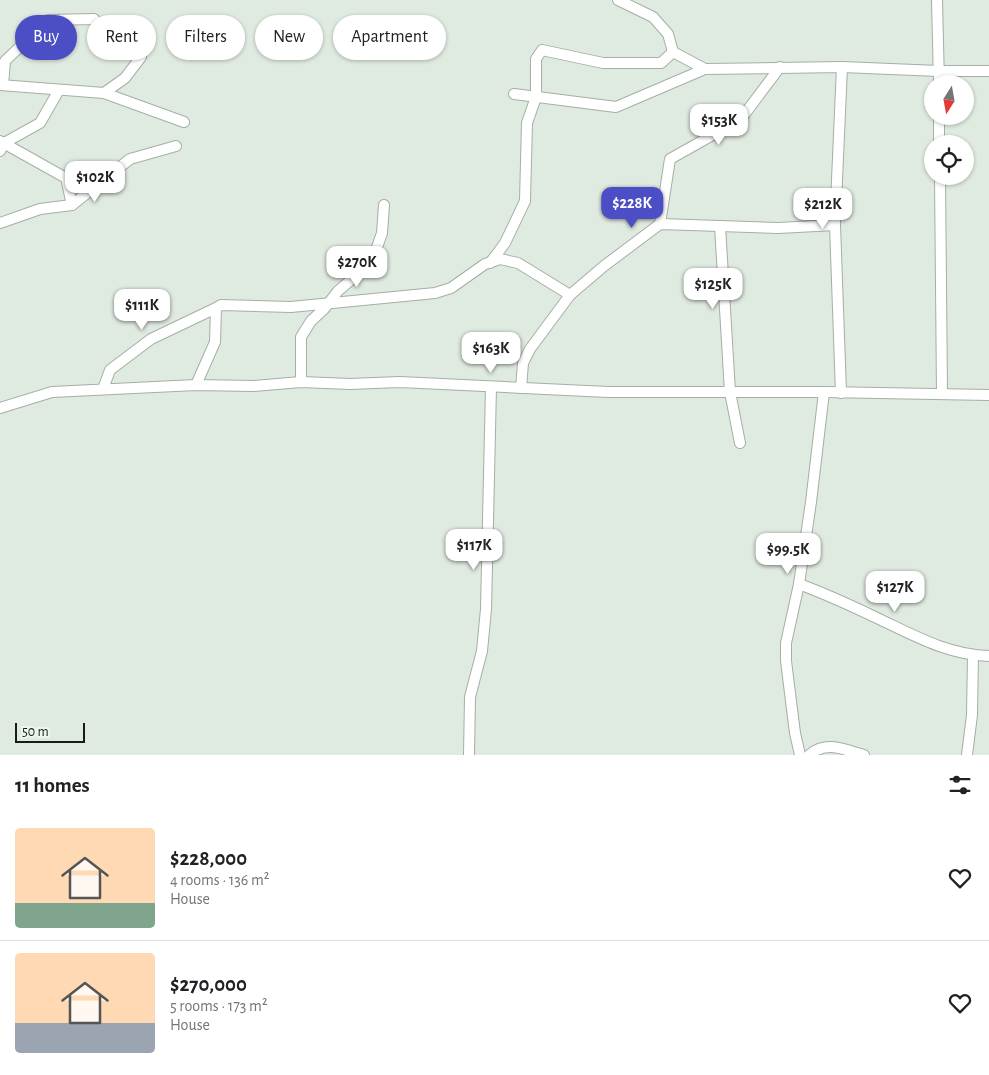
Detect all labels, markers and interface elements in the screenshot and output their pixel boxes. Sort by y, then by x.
chip: Buy [15,15,77,60]
chip: Rent [87,15,156,60]
chip: Filters [166,15,245,60]
chip: New [255,15,323,60]
chip: Apartment [333,15,446,60]
north arrow [924,75,974,125]
map controls [924,75,974,185]
pin: $153K [684,104,754,146]
text: $153K [701,112,737,128]
button: locate [924,135,974,185]
pin: $102K [60,160,130,203]
text: $102K [76,169,114,185]
pin: $228K [597,186,667,229]
pin: $212K [788,188,858,230]
text: $228K [612,195,652,211]
text: $212K [804,196,842,212]
pin: $270K [322,246,392,288]
text: $270K [337,254,377,270]
pin: $125K [678,268,748,310]
text: $125K [695,276,731,292]
pin: $111K [107,288,177,331]
text: $111K [125,297,159,313]
pin: $163K [456,332,526,374]
text: $163K [473,340,509,356]
pin: $117K [439,528,509,571]
pin: $99.5K [747,532,829,575]
text: $117K [457,537,491,553]
text: $99.5K [767,541,809,557]
pin: $127K [860,570,930,613]
text: $127K [877,579,913,595]
scale bar [15,720,85,743]
text: 50 m [22,725,49,739]
icon: filters [946,771,974,799]
text: 11 homes [15,775,90,796]
icon: home [55,848,115,908]
text: $228,000 [170,848,247,869]
icon: heart [946,864,974,892]
text: 4 rooms · 136 m² [170,872,269,888]
text: House [170,891,210,907]
icon: home [55,973,115,1033]
text: $270,000 [170,974,247,995]
icon: heart [946,989,974,1017]
text: 5 rooms · 173 m² [170,998,268,1014]
text: House [170,1017,210,1033]

